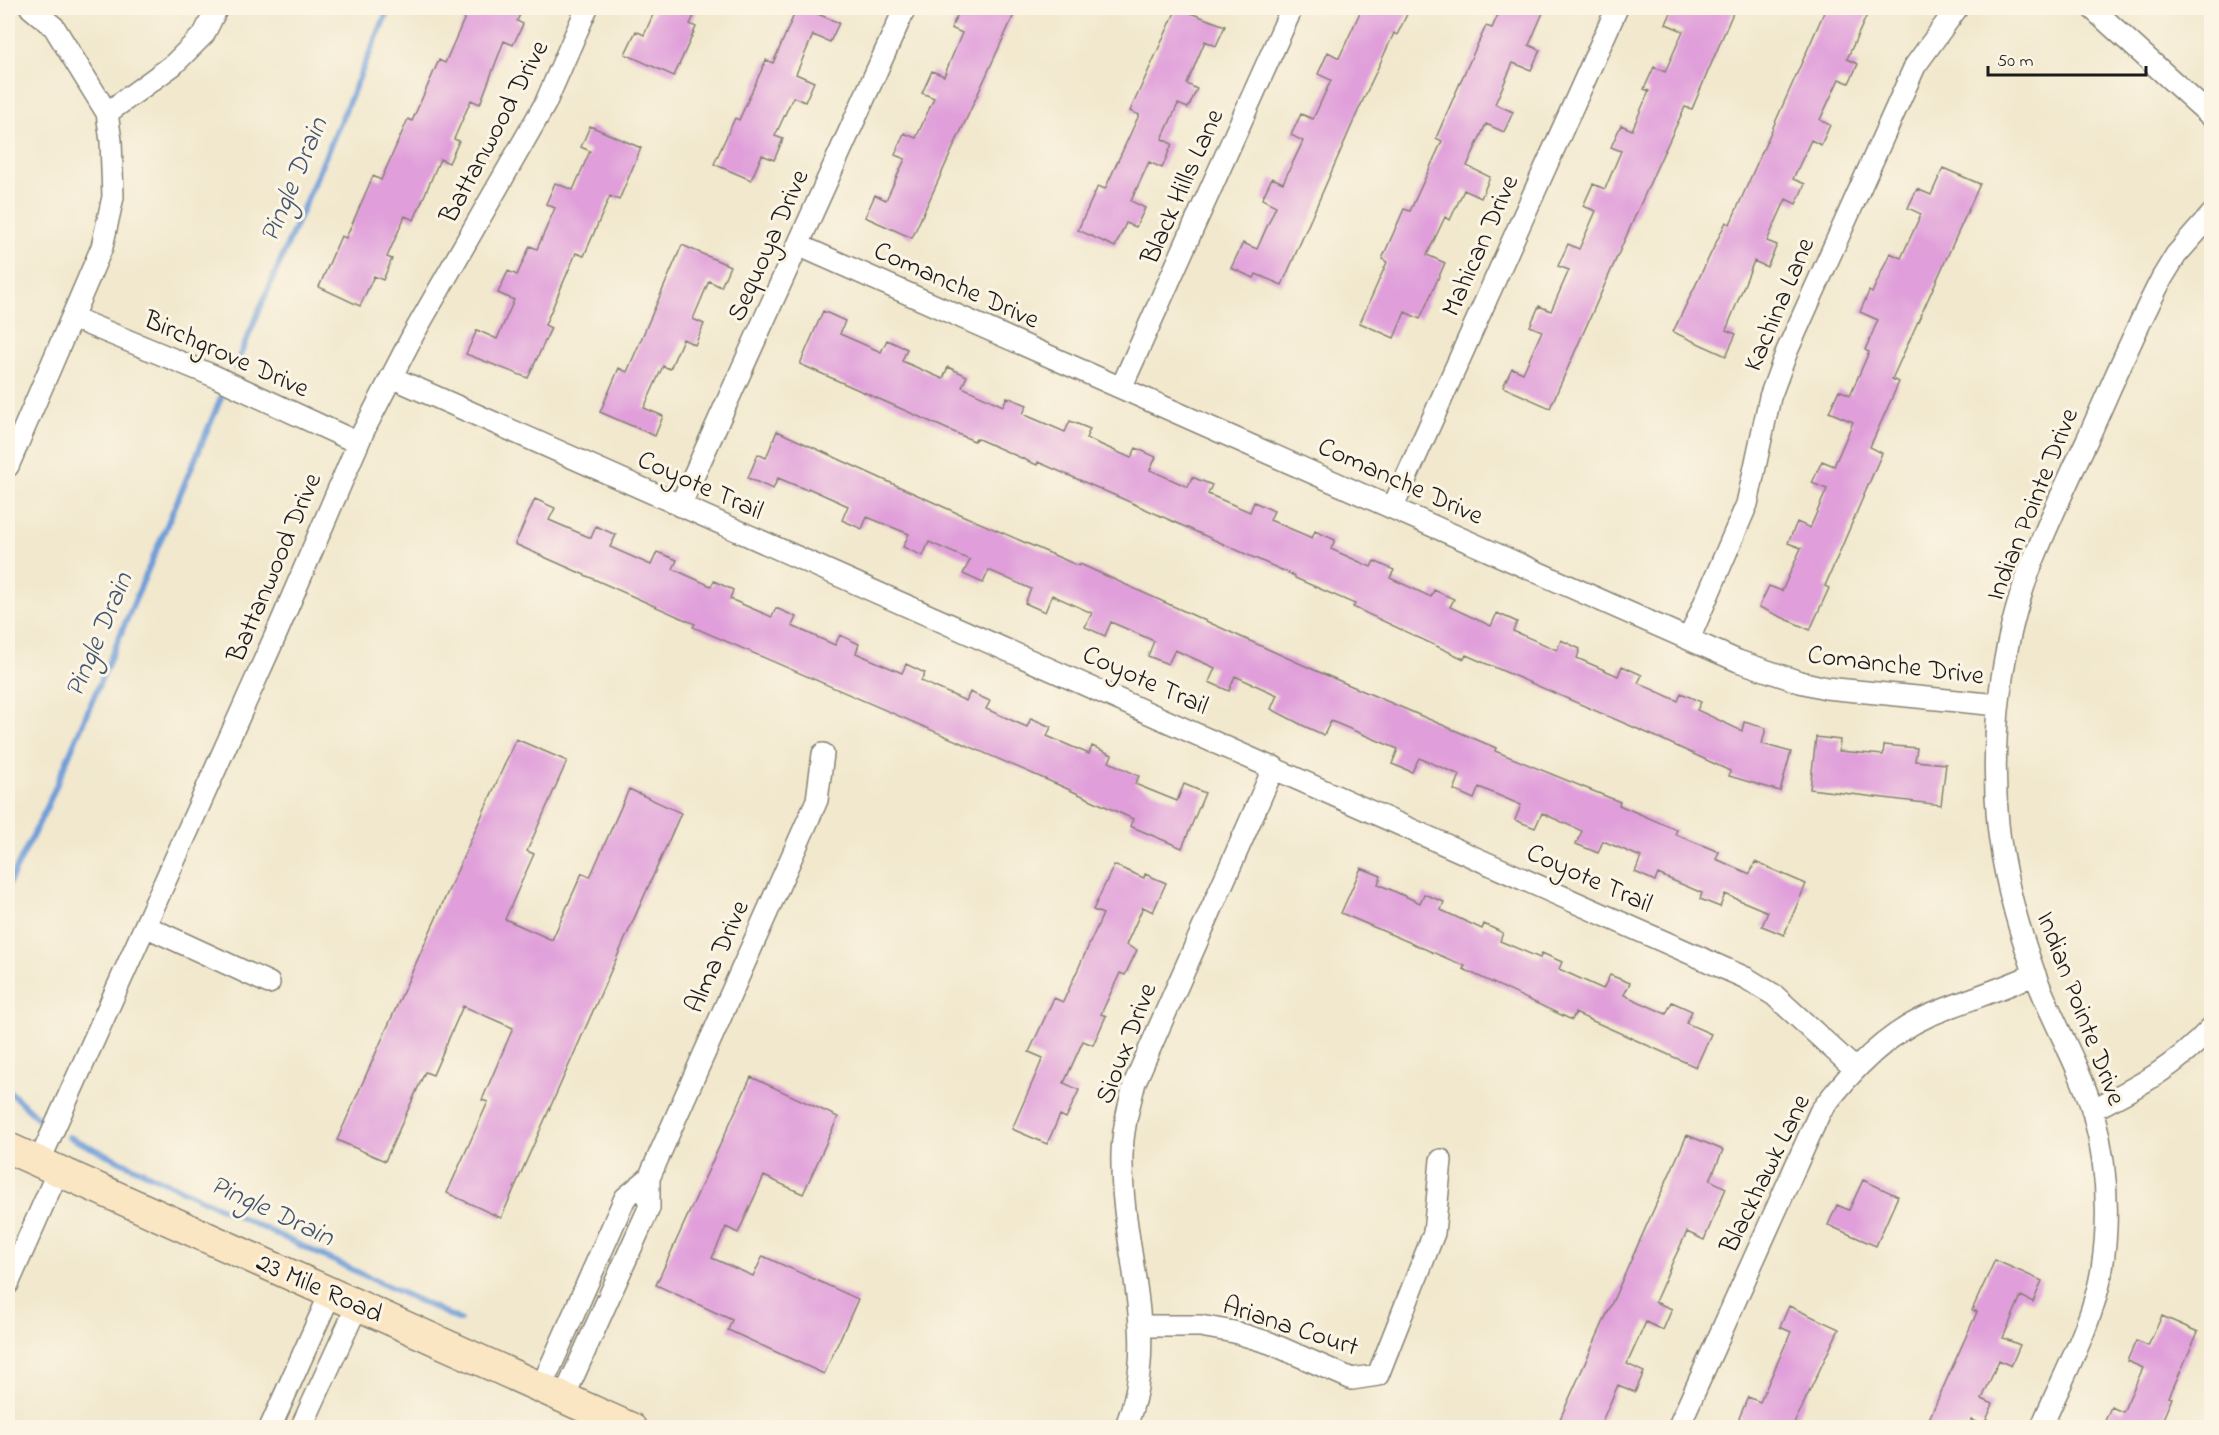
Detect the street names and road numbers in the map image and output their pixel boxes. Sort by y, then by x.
street label: Battanwood Drive [430,33,560,232]
street label: Black Hills Lane [1131,102,1235,272]
street label: Sequoya Drive [718,163,821,328]
street label: Mahican Drive [1433,168,1530,323]
street label: Kachina Lane [1735,231,1826,378]
street label: Comanche Drive [867,232,1046,341]
street label: Birchgrove Drive [136,301,316,410]
street label: Indian Pointe Drive [1977,402,2090,607]
street label: Comanche Drive [1311,428,1490,537]
street label: Coyote Trail [631,441,769,531]
street label: Battanwood Drive [217,466,333,670]
street label: Coyote Trail [1076,636,1214,726]
street label: Comanche Drive [1805,636,1987,697]
street label: Coyote Trail [1520,834,1658,924]
street label: Alma Drive [676,894,761,1020]
street label: Indian Pointe Drive [2025,906,2135,1112]
street label: Sioux Drive [1086,977,1169,1110]
street label: Blackhawk Lane [1710,1087,1822,1261]
street label: 23 Mile Road [250,1244,388,1334]
street label: Ariana Court [1217,1287,1363,1368]

